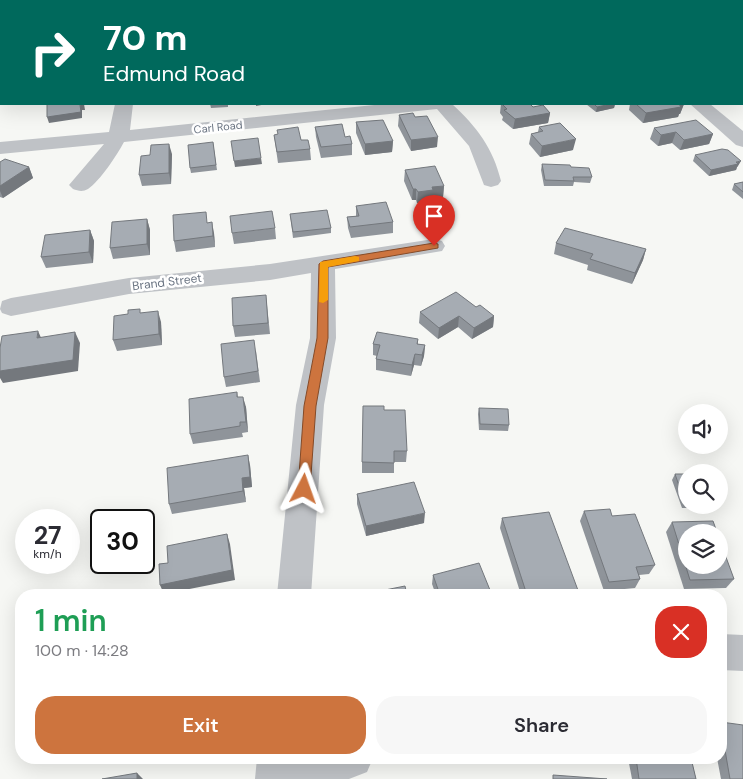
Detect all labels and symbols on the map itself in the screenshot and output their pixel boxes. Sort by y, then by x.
street label: Carl Road [193,117,243,137]
pin [413,195,455,246]
street label: Brand Street [131,270,203,294]
position arrow [277,462,329,514]
speed limit sign: 30 [90,509,155,574]

